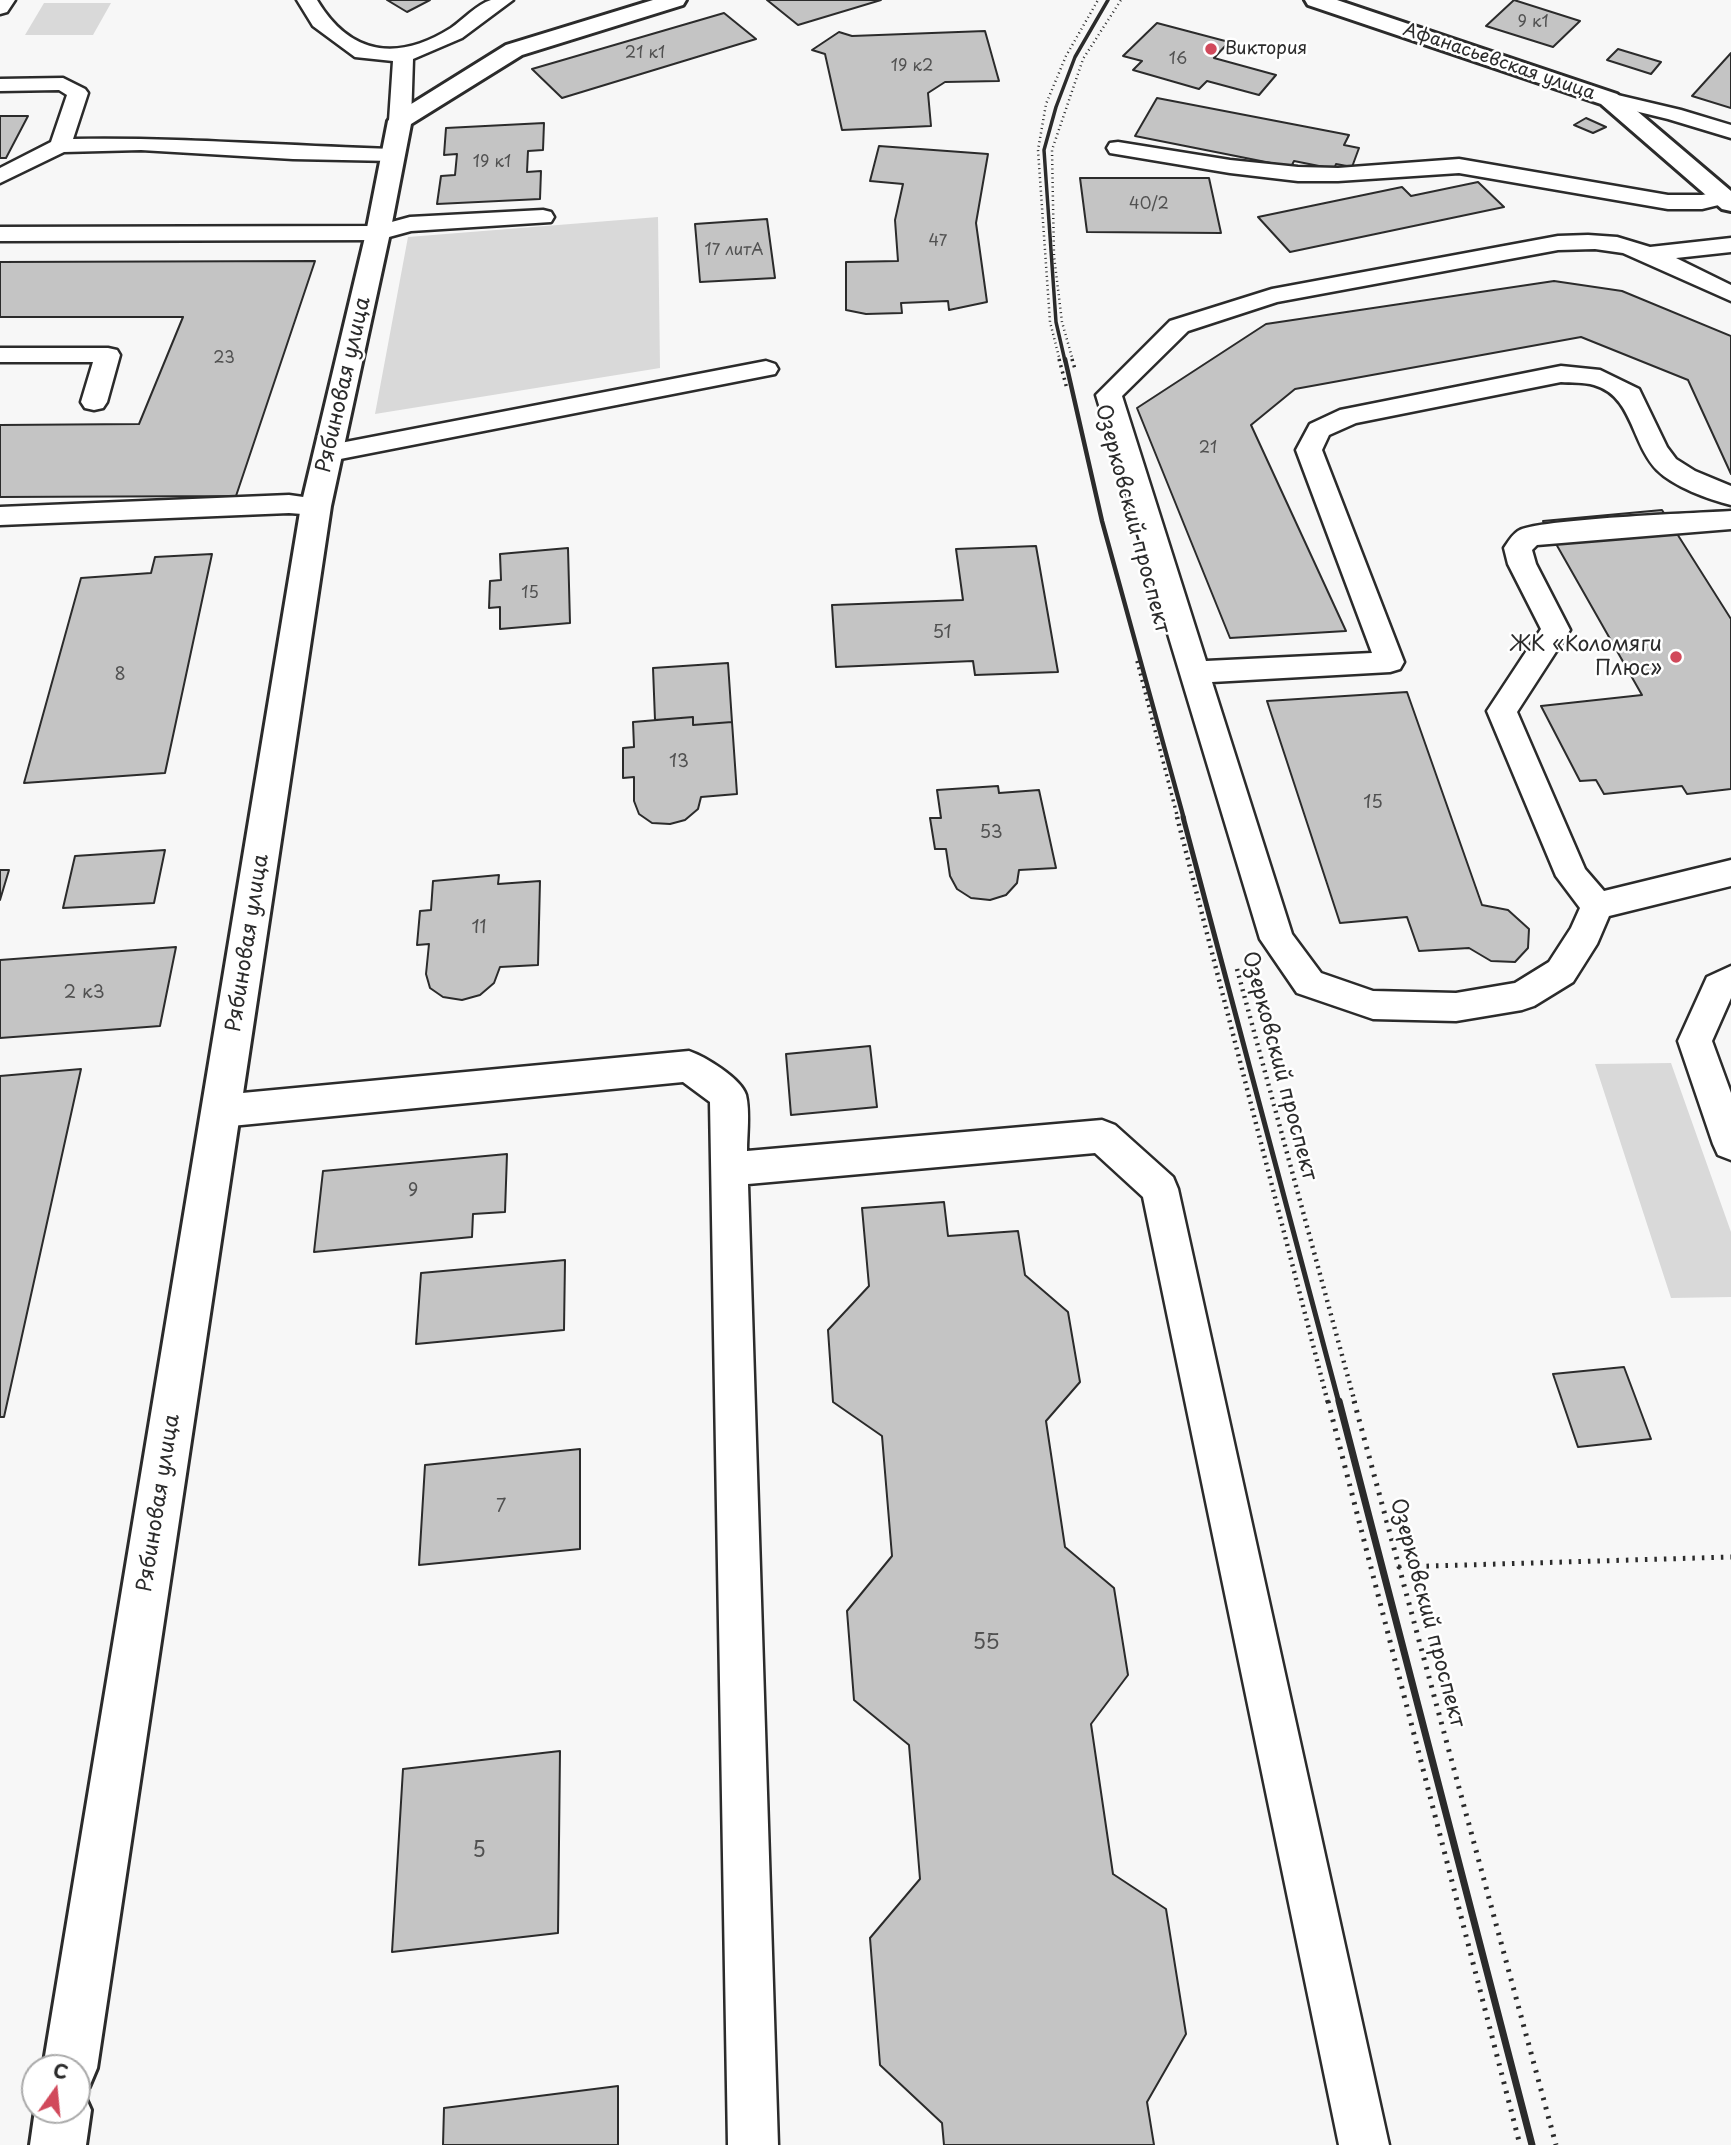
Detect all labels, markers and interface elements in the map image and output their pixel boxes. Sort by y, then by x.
house number: 9 к1 [1517,13,1549,33]
street label: Афанасьевская улица [1400,19,1598,105]
place label: Виктория [1225,38,1307,60]
marker: Виктория [1203,41,1219,57]
house number: 21 к1 [625,44,665,64]
house number: 16 [1169,50,1187,70]
house number: 19 к2 [891,57,933,77]
house number: 19 к1 [473,153,511,173]
house number: 40/2 [1129,195,1169,215]
house number: 47 [929,232,947,252]
house number: 17 литА [705,241,763,261]
street label: Рябиновая улица [312,295,376,475]
house number: 23 [213,349,235,369]
street label: Озерковский проспект [1089,402,1175,636]
house number: 21 [1199,439,1217,459]
house number: 15 [521,584,539,604]
house number: 51 [932,622,952,644]
place label: ЖК «Коломяги Плюс» [1510,632,1662,682]
marker: ЖК «Коломяги Плюс» [1668,649,1684,665]
house number: 8 [114,664,126,686]
house number: 13 [669,751,689,773]
house number: 15 [1363,792,1383,814]
house number: 53 [979,822,1003,844]
street label: Рябиновая улица [221,852,275,1034]
house number: 11 [471,917,487,939]
street label: Озерковский проспект [1236,949,1322,1183]
house number: 2 к3 [63,982,105,1004]
house number: 9 [408,1180,418,1202]
street label: Рябиновая улица [132,1412,186,1594]
house number: 7 [496,1496,506,1518]
street label: Озерковский проспект [1384,1496,1470,1730]
house number: 55 [972,1630,1000,1656]
house number: 5 [472,1838,486,1864]
north arrow [21,2054,91,2124]
text: С [50,2055,71,2086]

